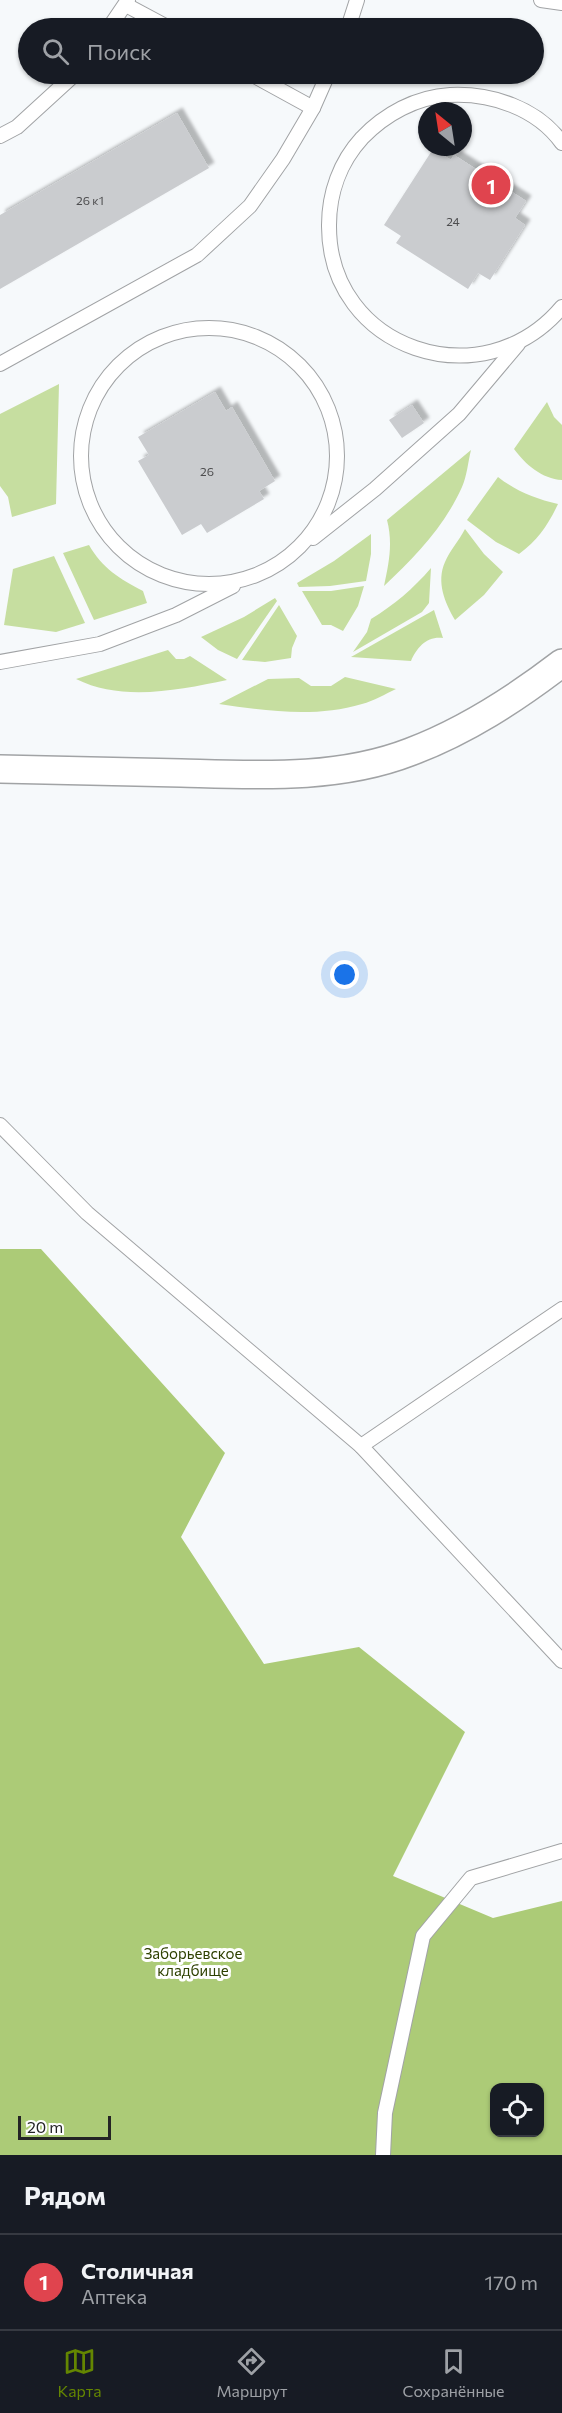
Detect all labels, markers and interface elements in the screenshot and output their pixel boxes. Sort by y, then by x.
search box [18,18,544,84]
icon: search [39,35,72,68]
text: Поиск [87,38,152,65]
north arrow [418,102,472,156]
pin: 1 [472,162,510,207]
house number: 26 к1 [76,193,104,207]
house number: 24 [446,214,460,228]
house number: 26 [200,464,214,478]
your location [330,960,359,989]
park label: Заборьевское кладбище [144,1944,242,1979]
map controls [490,2083,544,2137]
button: locate [490,2083,544,2137]
scale bar [18,2113,111,2140]
text: 20 m [27,2117,63,2136]
text: Рядом [24,2179,106,2210]
text: Столичная [81,2257,194,2284]
text: 1 [39,2270,48,2294]
text: 170 m [485,2270,538,2294]
text: Аптека [81,2284,147,2308]
tab: Карта [57,2345,102,2400]
tab: Маршрут [216,2345,288,2400]
tab: Сохранённые [402,2345,505,2400]

